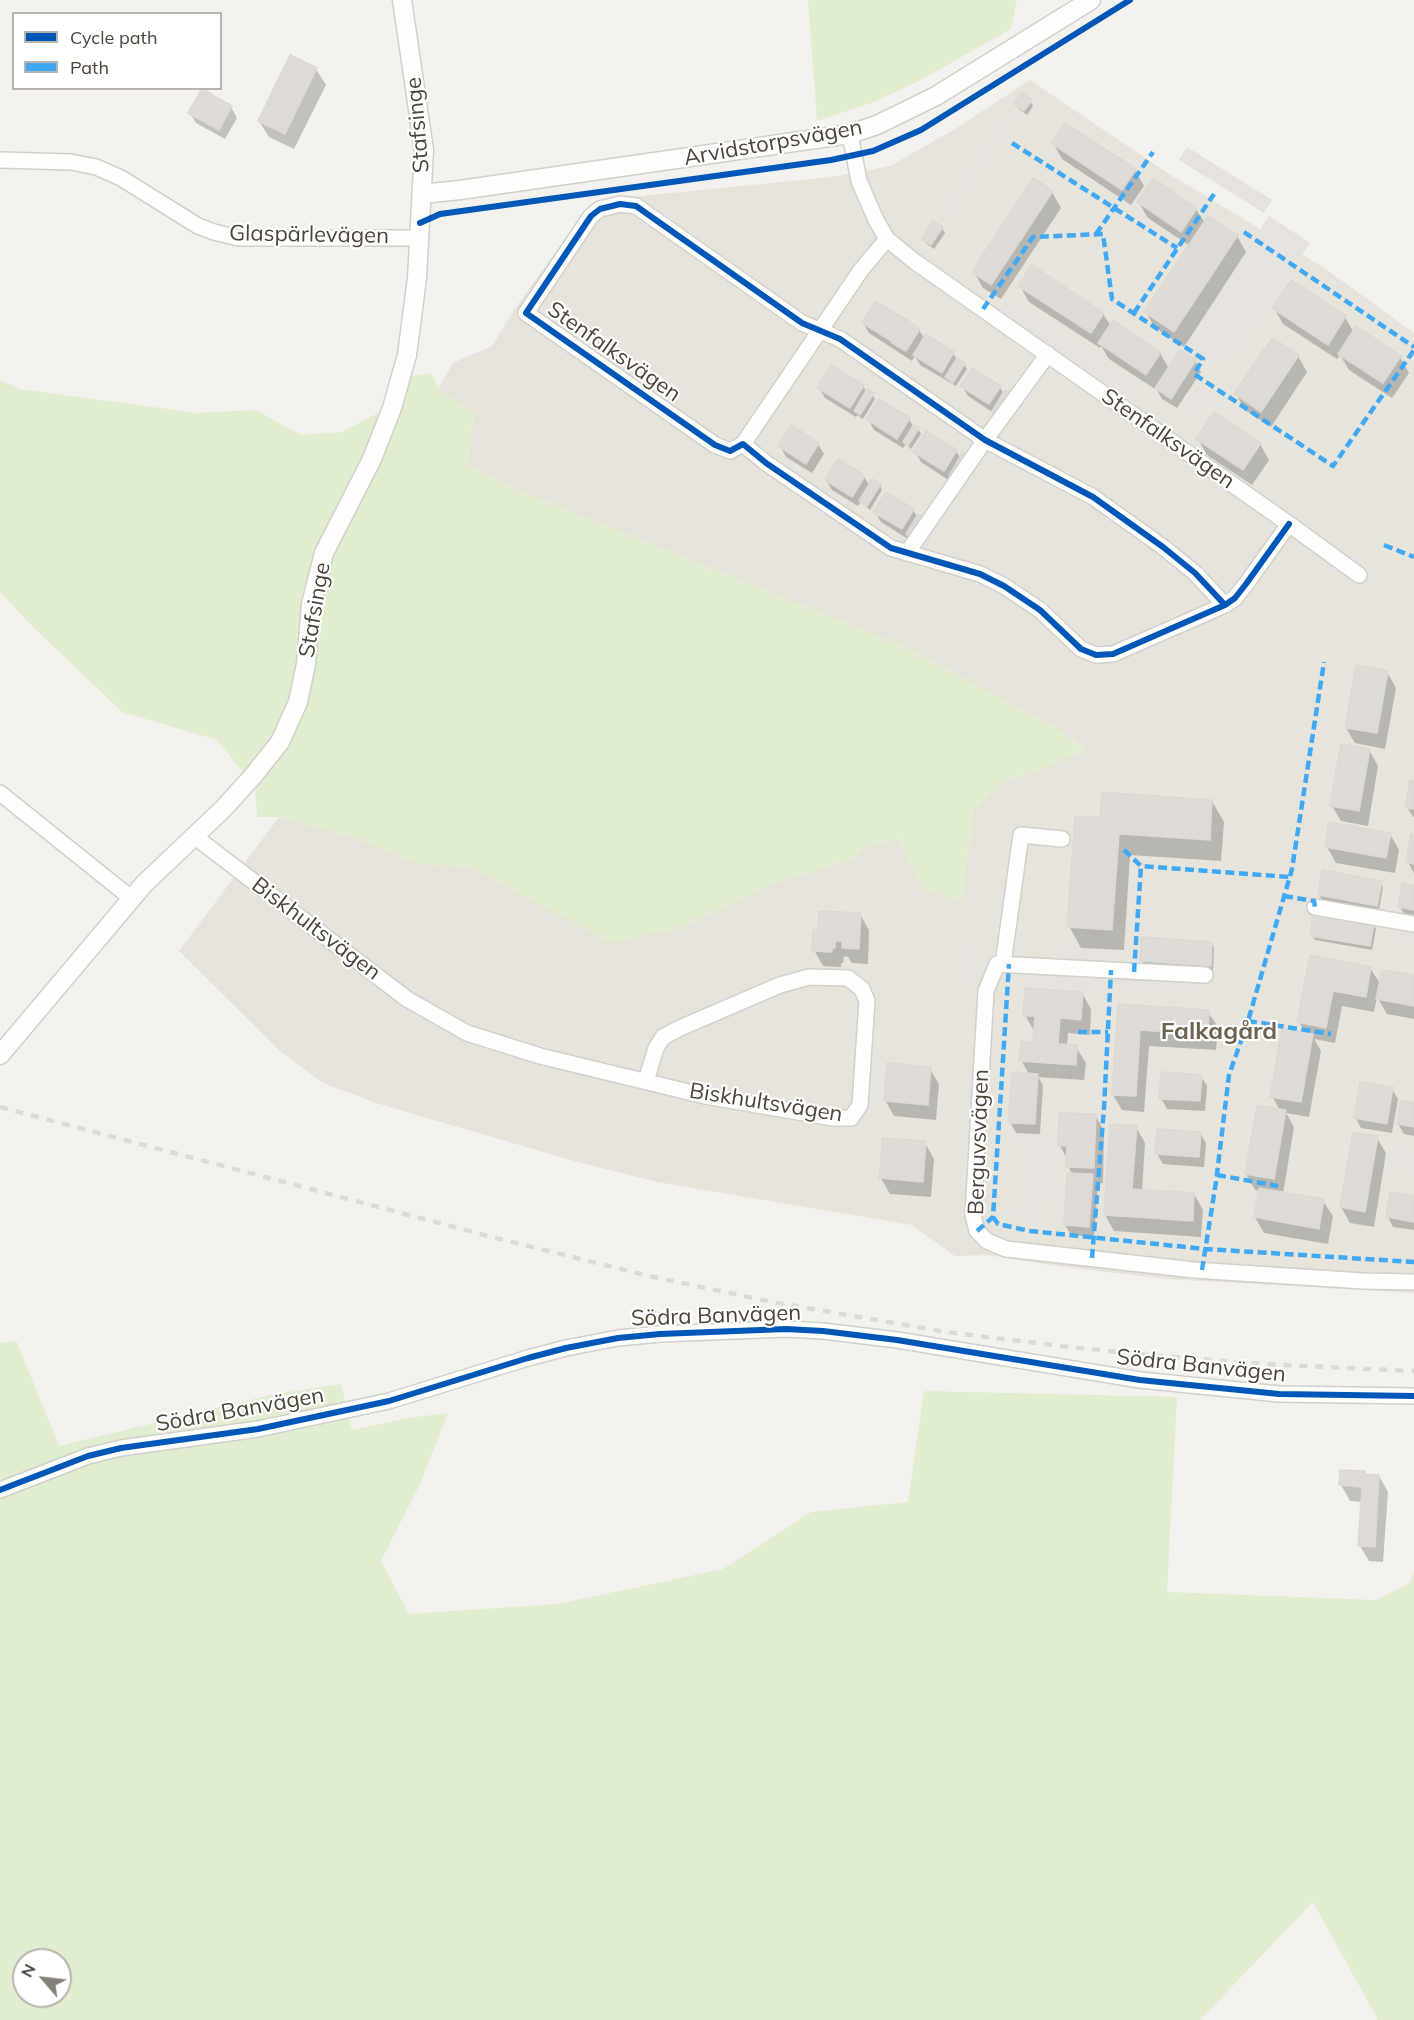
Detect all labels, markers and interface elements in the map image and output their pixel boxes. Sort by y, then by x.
legend [12,12,222,90]
text: Cycle path [70,26,157,49]
text: Path [70,56,109,79]
street label: Stafsinge [401,76,435,174]
street label: Arvidstorpsvägen [682,114,864,172]
street label: Glaspärlevägen [229,220,389,250]
street label: Stenfalksvägen [542,296,686,408]
street label: Stenfalksvägen [1096,383,1240,495]
street label: Stafsinge [294,560,336,660]
street label: Biskhultsvägen [246,872,386,986]
district label: Falkagård [1161,1018,1277,1046]
street label: Berguvsvägen [963,1069,995,1215]
street label: Biskhultsvägen [688,1078,844,1128]
street label: Södra Banvägen [630,1300,802,1332]
street label: Södra Banvägen [1115,1344,1287,1388]
street label: Södra Banvägen [154,1382,326,1438]
north arrow [12,1948,72,2008]
text: N [16,1960,40,1981]

